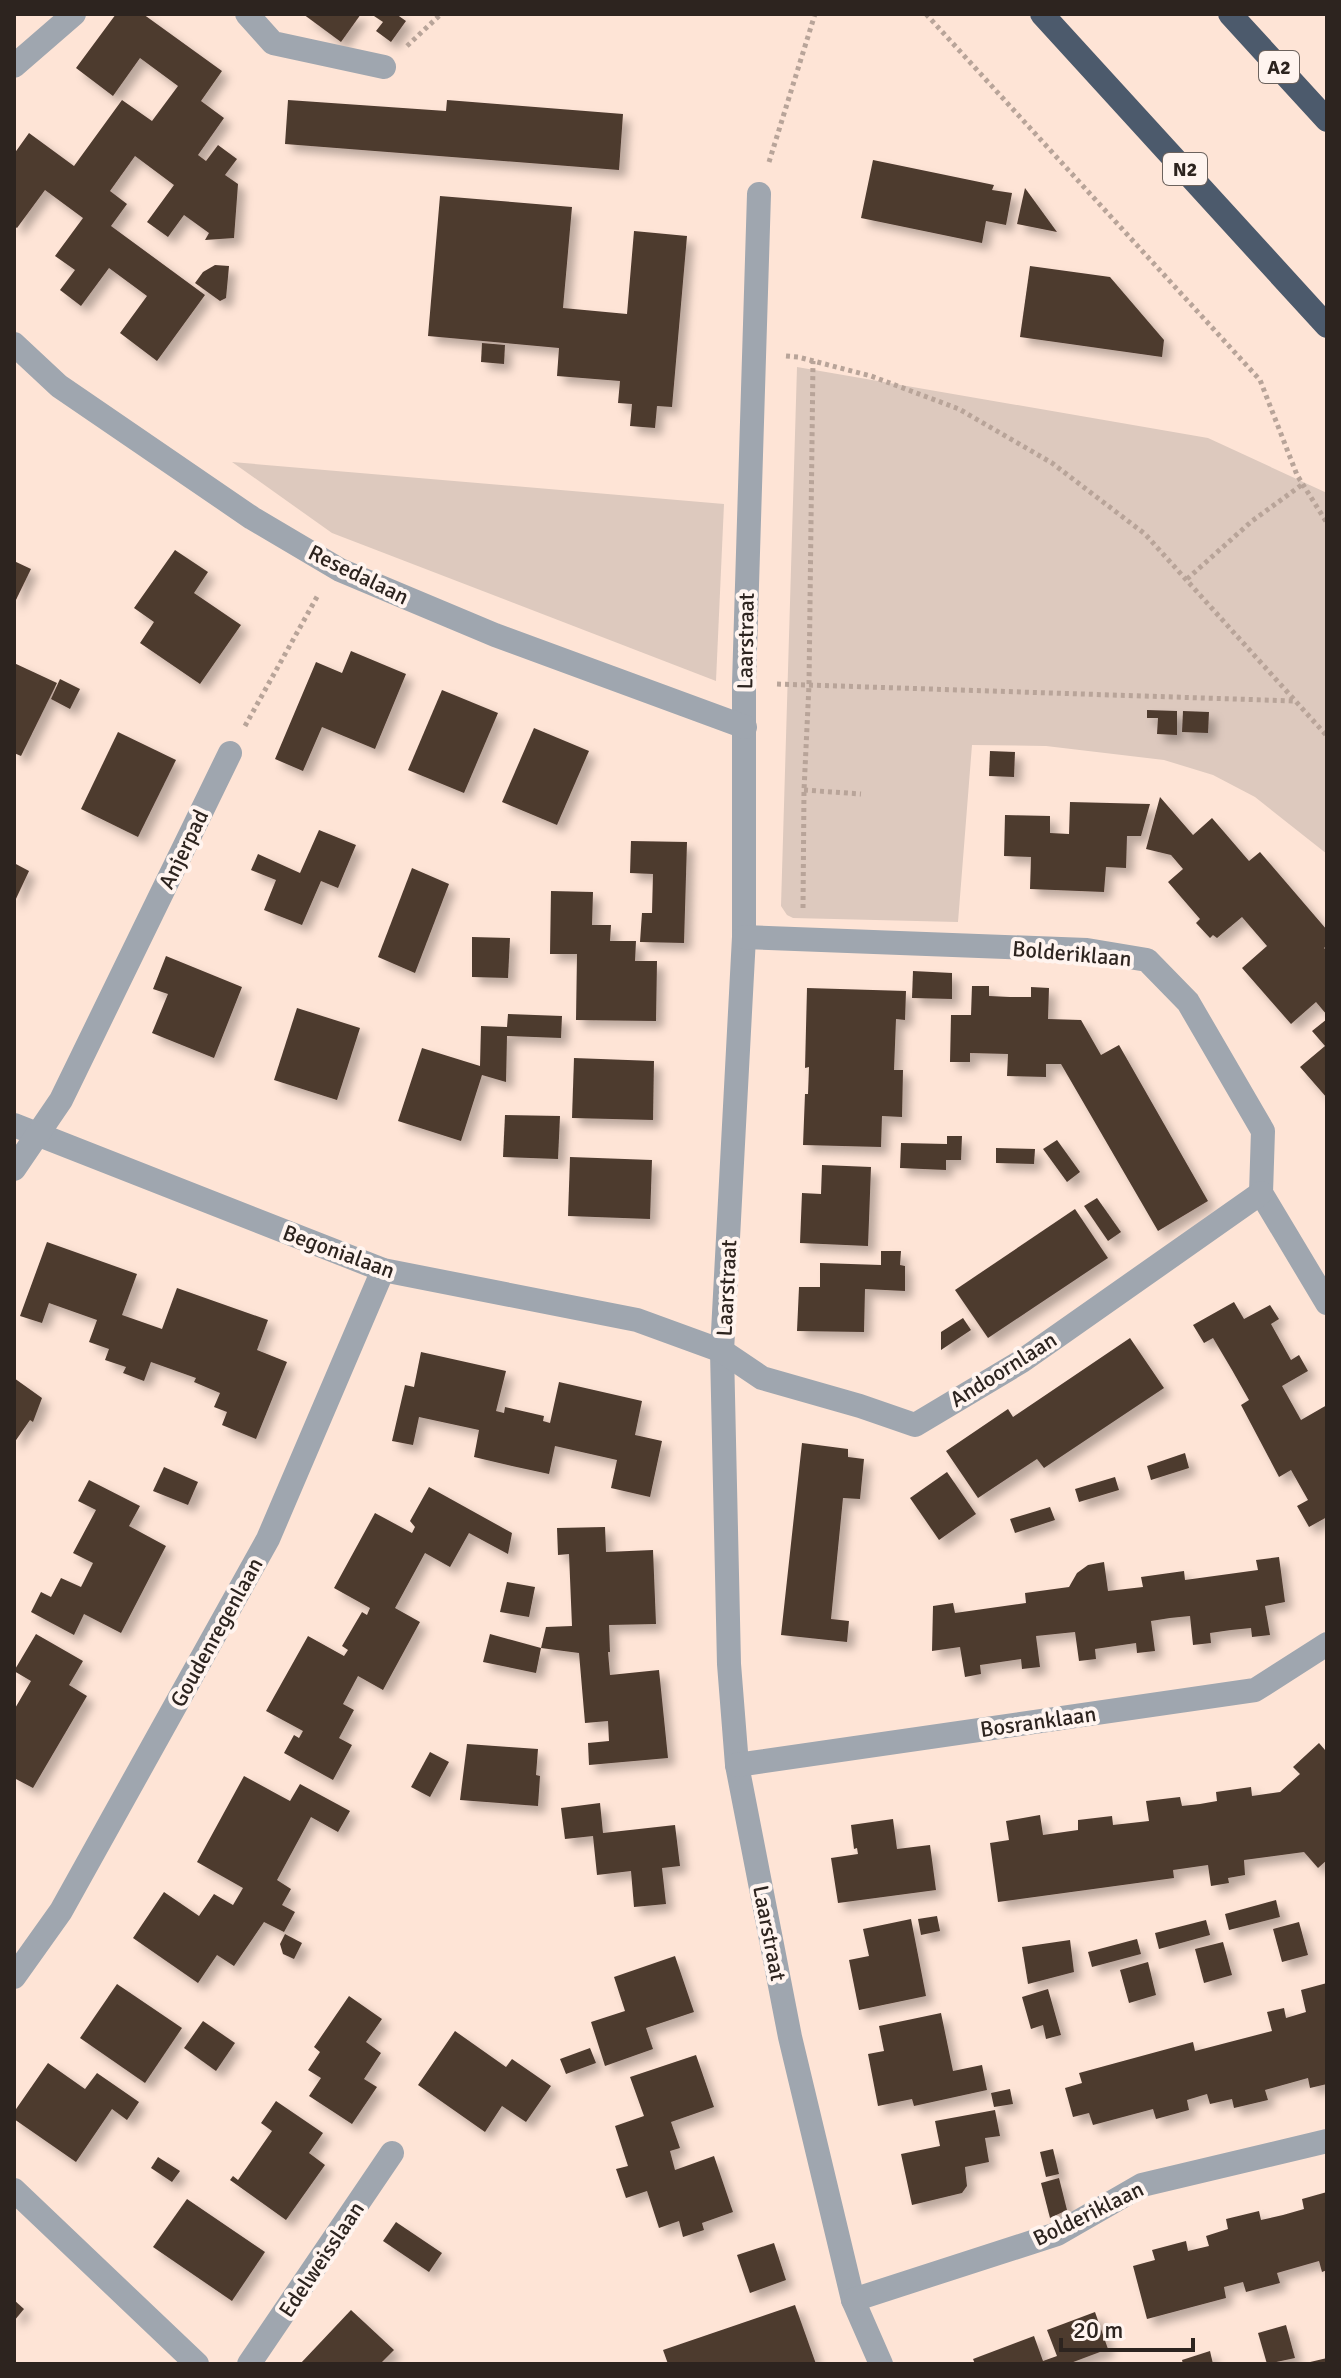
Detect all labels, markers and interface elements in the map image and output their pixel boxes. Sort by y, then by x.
road number: A2 [1259,51,1299,83]
road number: N2 [1163,153,1207,185]
street label: Resedalaan [304,539,413,610]
street label: Laarstraat [731,592,760,690]
street label: Anjerpad [153,805,214,893]
street label: Bolderiklaan [1011,935,1133,972]
street label: Begonialaan [279,1219,399,1284]
street label: Laarstraat [710,1239,743,1337]
street label: Andoornlaan [945,1326,1062,1413]
street label: Goudenregenlaan [164,1553,269,1712]
street label: Bosranklaan [978,1700,1098,1743]
street label: Laarstraat [747,1883,792,1983]
street label: Bolderiklaan [1029,2175,1148,2252]
street label: Edelweisslaan [273,2196,370,2322]
scale bar [1061,2302,1193,2352]
text: 20 m [1073,2315,1123,2345]

